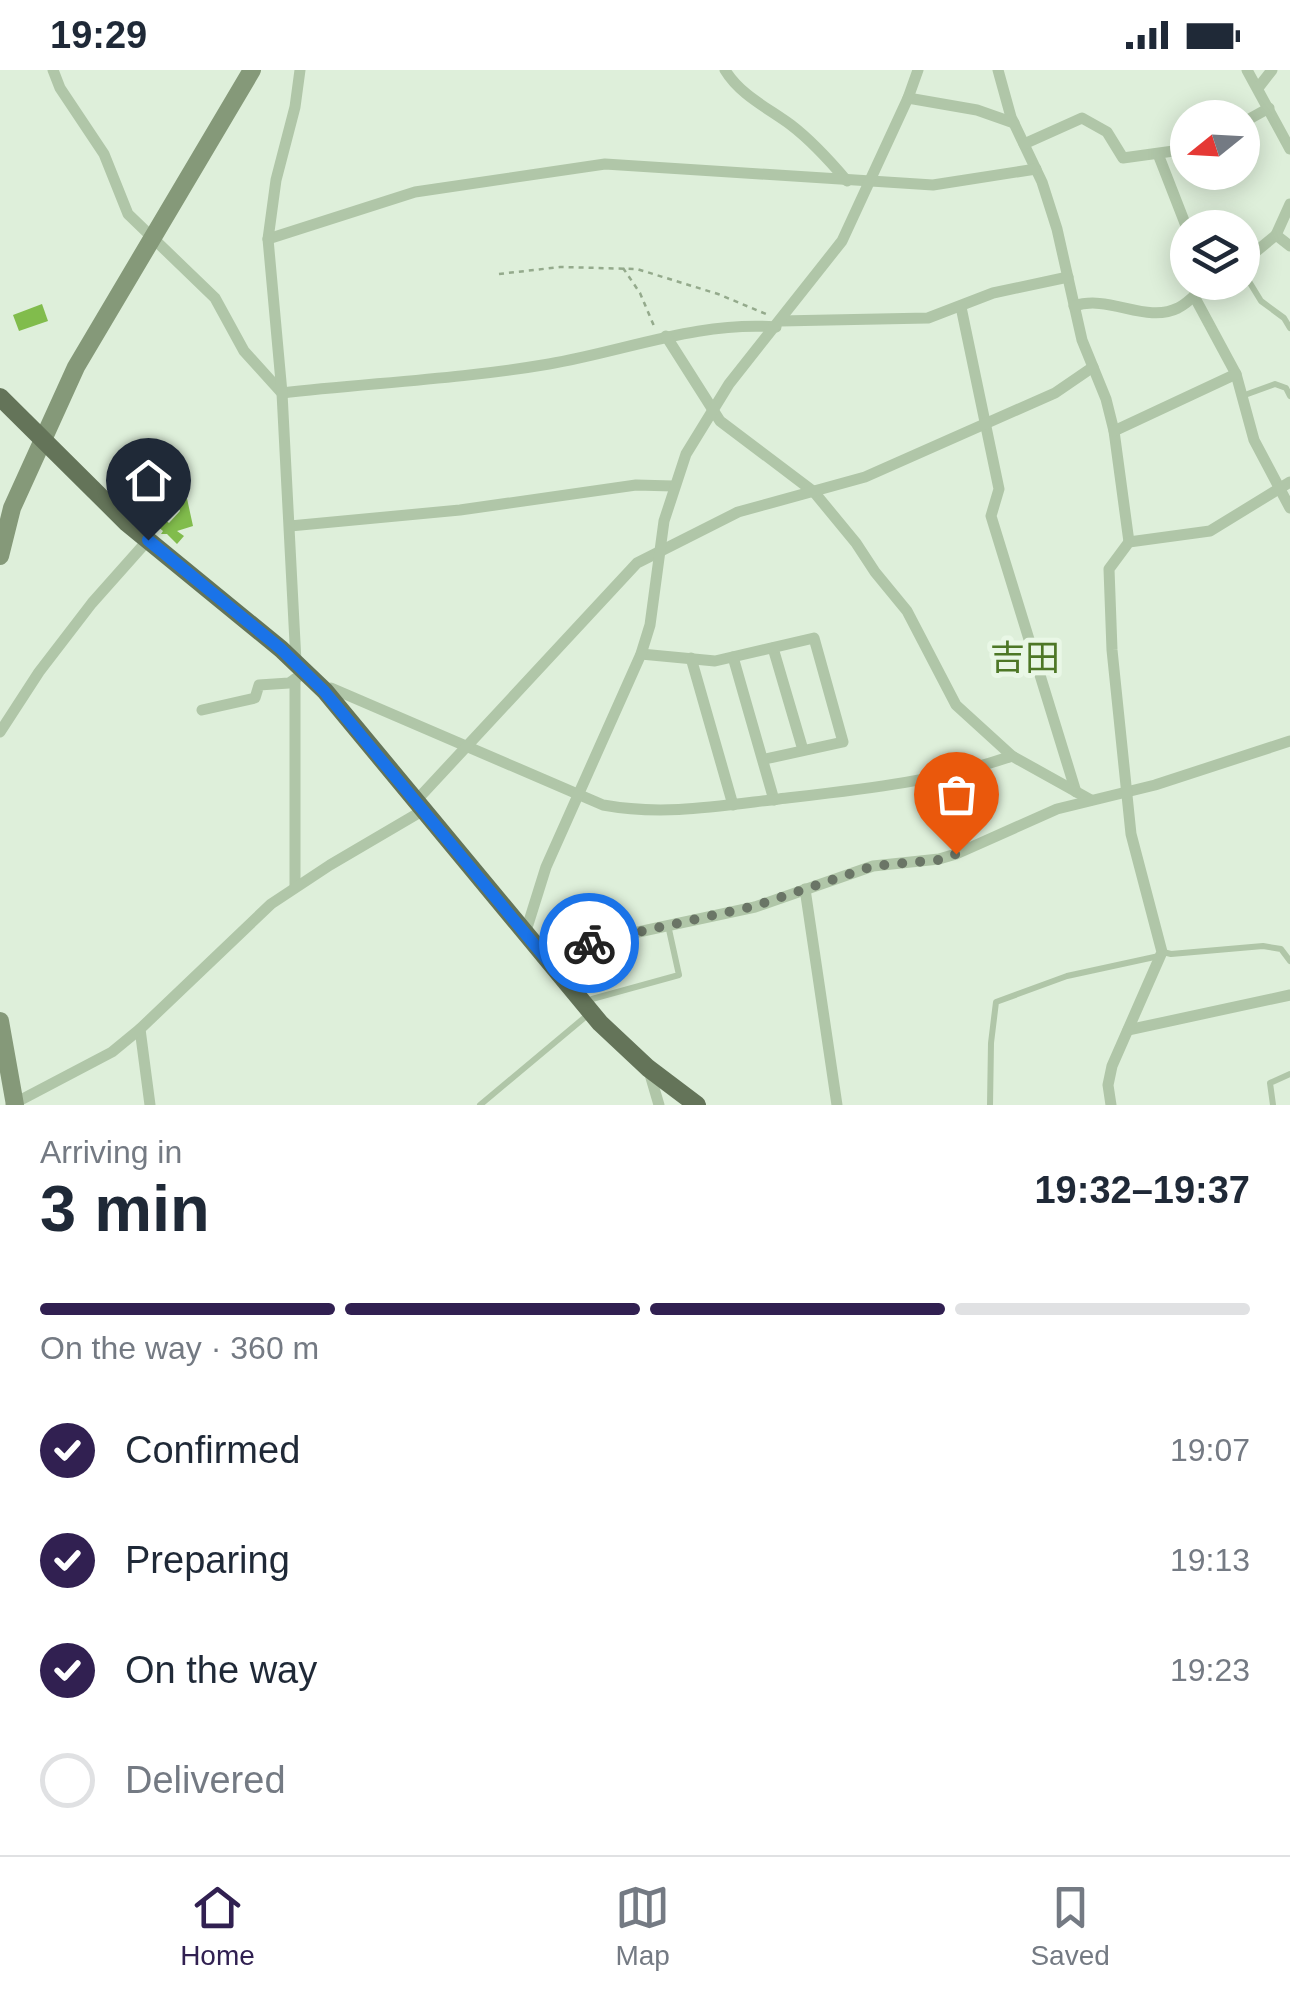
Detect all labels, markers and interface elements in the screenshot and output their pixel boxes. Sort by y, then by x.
text: 19:29 [50,14,147,56]
north arrow [1170,100,1260,190]
map controls [1170,100,1260,300]
button: layers [1170,210,1260,300]
pin [106,438,191,541]
icon: home [121,453,176,508]
district label: 吉田 [990,638,1060,677]
pin [914,752,999,855]
icon: bag [929,767,984,822]
courier [539,893,639,993]
icon: bike [562,916,617,971]
text: Arriving in [40,1134,182,1170]
text: 19:32–19:37 [1034,1169,1250,1211]
text: 3 min [40,1172,210,1245]
text: On the way · 360 m [40,1330,319,1366]
icon: check [40,1423,95,1478]
text: Confirmed [125,1429,300,1471]
text: 19:07 [1170,1432,1250,1468]
icon: check [40,1533,95,1588]
text: Preparing [125,1539,290,1581]
text: 19:13 [1170,1542,1250,1578]
icon: check [40,1643,95,1698]
text: On the way [125,1649,317,1691]
text: 19:23 [1170,1652,1250,1688]
text: Delivered [125,1759,286,1801]
tab: Home [180,1880,255,1972]
tab: Map [615,1880,670,1972]
tab: Saved [1030,1880,1110,1972]

